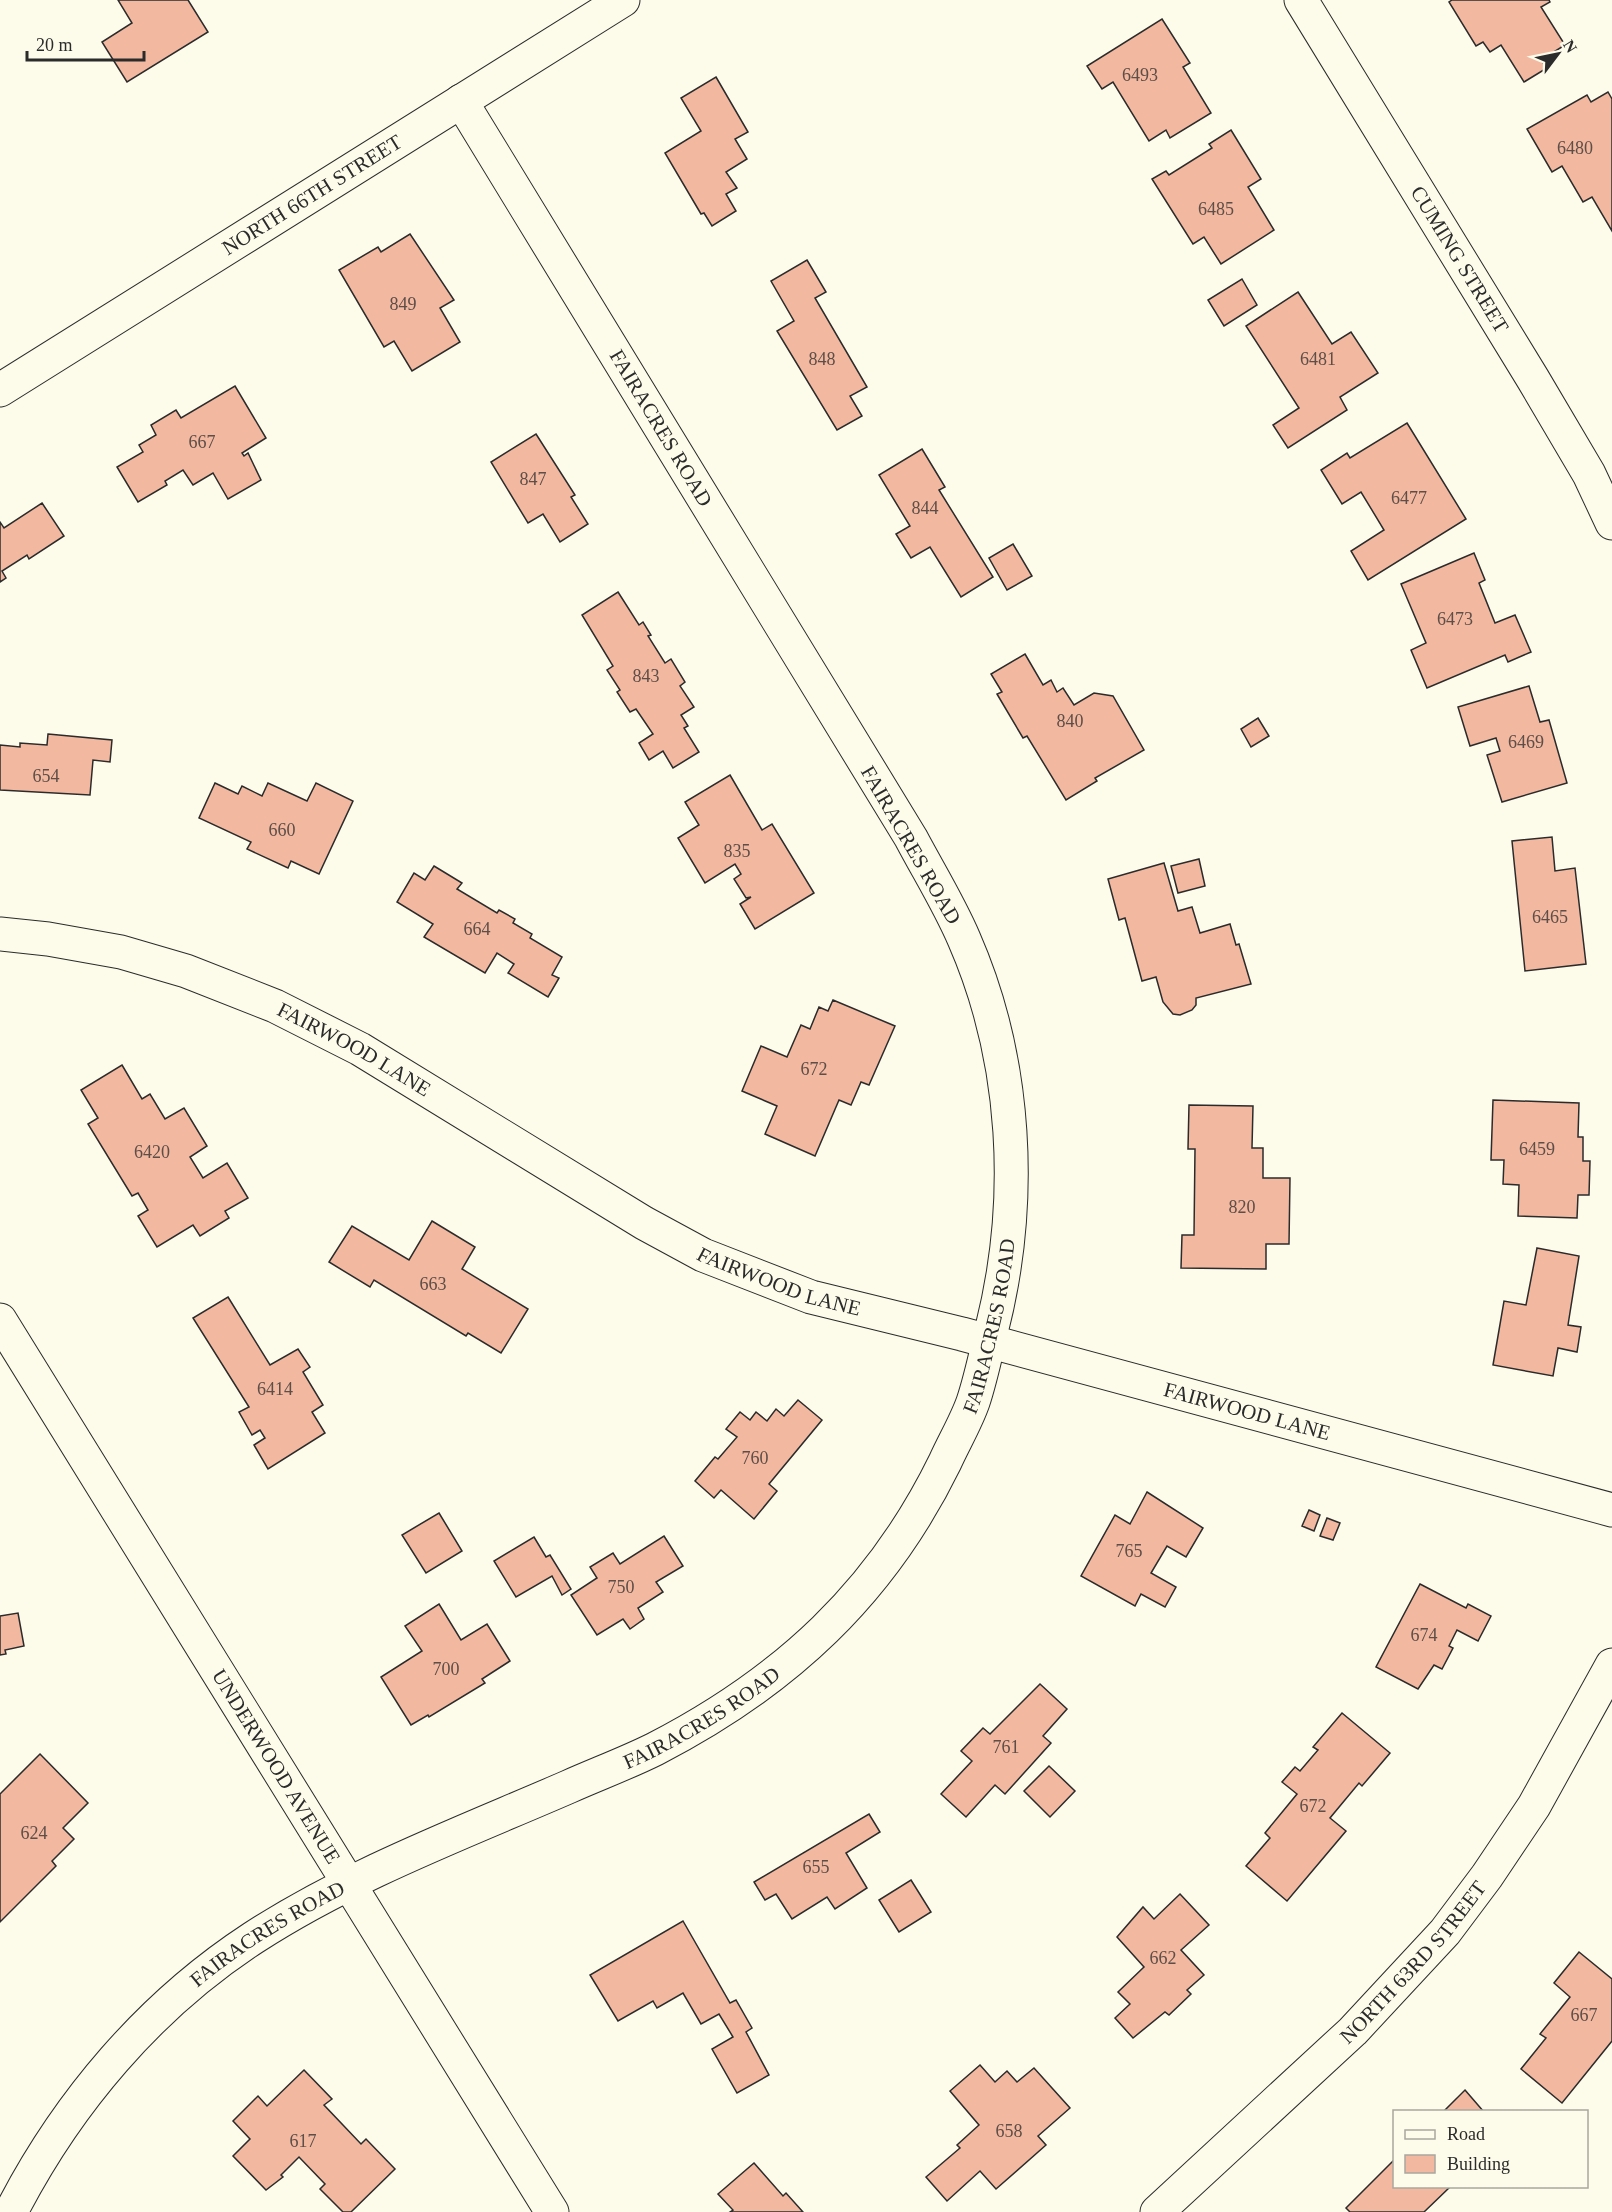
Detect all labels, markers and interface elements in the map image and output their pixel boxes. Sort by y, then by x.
scale bar [27,24,144,62]
north arrow [1528,24,1588,84]
text: 20 m [36,35,73,55]
text: N [1560,37,1581,56]
house number: 6493 [1122,65,1158,85]
street label: NORTH 66TH STREET [218,129,406,260]
house number: 6480 [1557,138,1593,158]
street label: CUMING STREET [1406,182,1514,337]
house number: 6485 [1198,199,1234,219]
house number: 849 [390,294,417,314]
street label: FAIRACRES ROAD [605,345,717,511]
house number: 848 [809,349,836,369]
house number: 6481 [1300,349,1336,369]
house number: 667 [189,432,216,452]
house number: 847 [520,469,547,489]
house number: 6477 [1391,488,1427,508]
house number: 844 [912,498,939,518]
house number: 6473 [1437,609,1473,629]
house number: 843 [633,666,660,686]
house number: 840 [1057,711,1084,731]
house number: 6469 [1508,732,1544,752]
street label: FAIRACRES ROAD [856,762,966,928]
house number: 654 [33,766,60,786]
house number: 660 [269,820,296,840]
house number: 835 [724,841,751,861]
house number: 6465 [1532,907,1568,927]
house number: 664 [464,919,491,939]
street label: FAIRWOOD LANE [273,997,435,1101]
house number: 672 [801,1059,828,1079]
house number: 6459 [1519,1139,1555,1159]
house number: 6420 [134,1142,170,1162]
house number: 820 [1229,1197,1256,1217]
street label: FAIRACRES ROAD [958,1237,1020,1417]
street label: FAIRWOOD LANE [693,1242,863,1321]
house number: 663 [420,1274,447,1294]
street label: FAIRWOOD LANE [1161,1377,1333,1445]
house number: 6414 [257,1379,293,1399]
house number: 760 [742,1448,769,1468]
house number: 765 [1116,1541,1143,1561]
house number: 750 [608,1577,635,1597]
house number: 674 [1411,1625,1438,1645]
house number: 700 [433,1659,460,1679]
street label: FAIRACRES ROAD [620,1662,785,1774]
street label: UNDERWOOD AVENUE [207,1665,345,1868]
house number: 761 [993,1737,1020,1757]
house number: 672 [1300,1796,1327,1816]
house number: 624 [21,1823,48,1843]
house number: 655 [803,1857,830,1877]
street label: FAIRACRES ROAD [185,1876,349,1992]
street label: NORTH 63RD STREET [1335,1876,1491,2049]
house number: 662 [1150,1948,1177,1968]
house number: 667 [1571,2005,1598,2025]
legend [1393,2110,1588,2188]
house number: 658 [996,2121,1023,2141]
text: Road [1447,2124,1485,2144]
house number: 617 [290,2131,317,2151]
text: Building [1447,2154,1510,2174]

